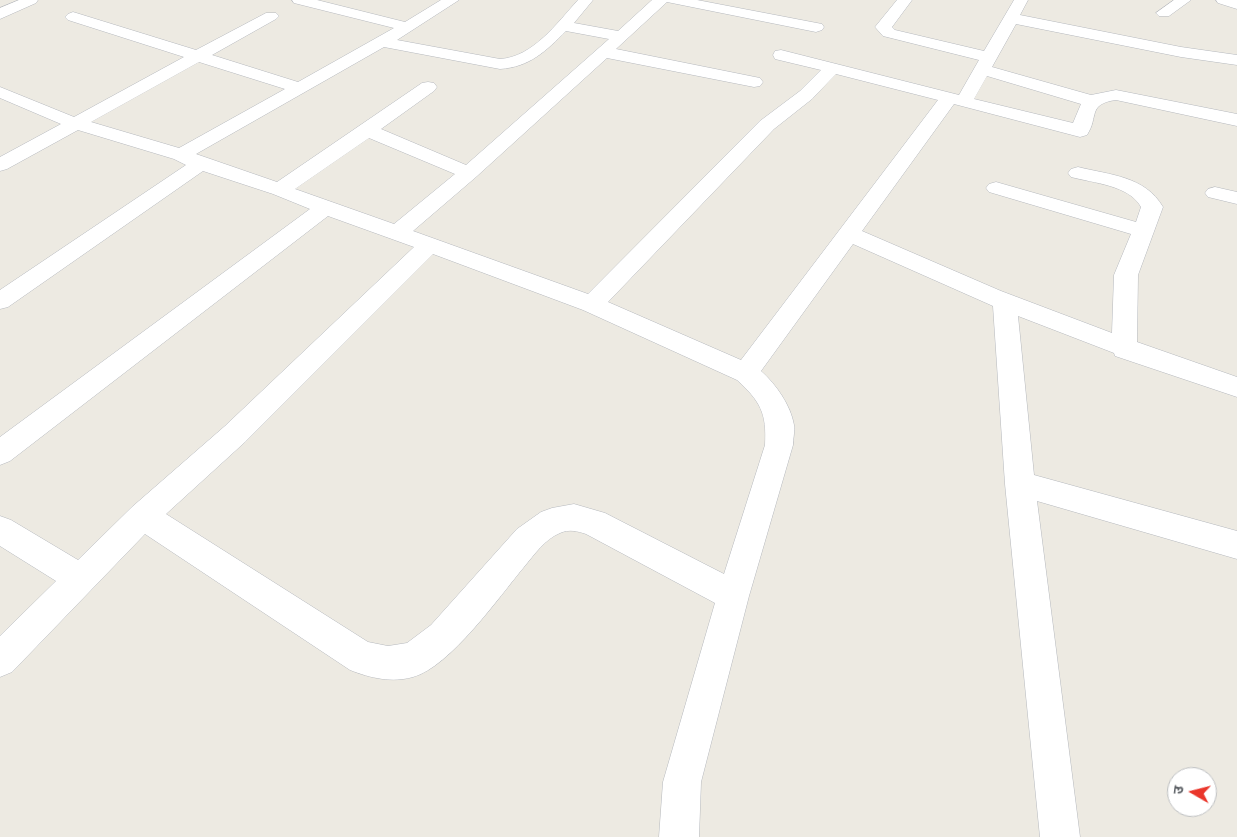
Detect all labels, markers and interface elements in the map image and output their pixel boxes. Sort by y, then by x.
north arrow [1167,767,1217,817]
text: उ [1169,785,1188,795]

